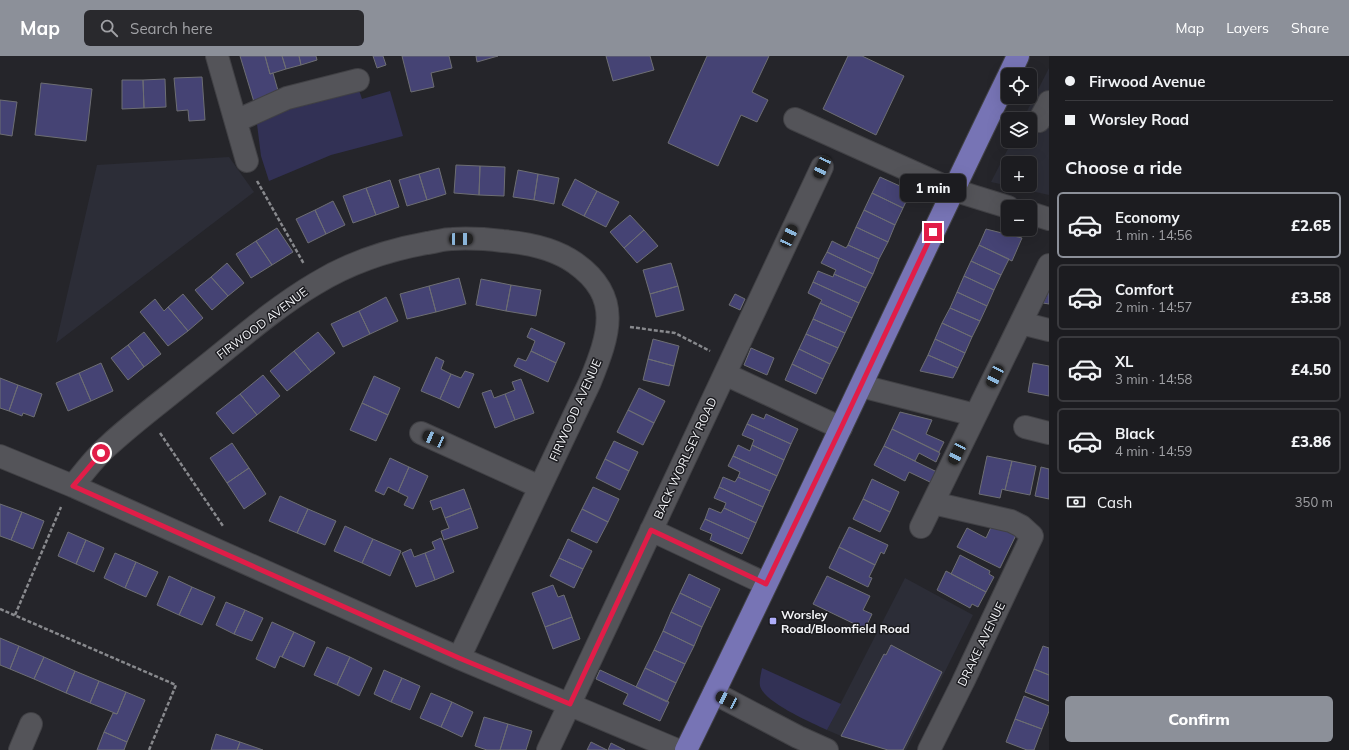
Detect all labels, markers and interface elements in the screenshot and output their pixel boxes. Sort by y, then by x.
search box [84,10,364,46]
text: Map [20,16,60,40]
icon: search [98,17,120,39]
text: Search here [130,19,213,38]
text: Map [1175,19,1204,37]
text: Layers [1226,19,1269,37]
text: Share [1291,19,1329,37]
map controls [1001,68,1037,236]
button: locate [1001,68,1037,104]
text: Firwood Avenue [1089,72,1205,91]
text: Worsley Road [1089,110,1189,129]
button: layers [1001,112,1037,148]
car [811,154,833,180]
button: + [1001,156,1037,192]
text: Choose a ride [1065,156,1182,179]
callout: 1 min [900,174,966,202]
text: 1 min [916,180,950,196]
button: − [1001,200,1037,236]
icon: car [1067,207,1103,243]
text: Economy [1115,208,1180,227]
text: £2.65 [1291,216,1331,235]
car [778,223,800,249]
route end [924,223,942,241]
text: 1 min · 14:56 [1115,227,1192,243]
car [449,233,473,245]
icon: car [1067,279,1103,315]
text: Comfort [1115,280,1173,299]
street label: FIRWOOD AVENUE [213,284,311,362]
text: £3.58 [1291,288,1331,307]
text: 2 min · 14:57 [1115,299,1192,315]
icon: car [1067,351,1103,387]
text: XL [1115,352,1133,371]
street label: FIRWOOD AVENUE [546,357,604,463]
text: £4.50 [1291,360,1331,379]
car [984,363,1006,389]
text: 3 min · 14:58 [1115,371,1192,387]
street label: BACK WORLSEY ROAD [650,395,720,521]
icon: car [1067,423,1103,459]
text: Black [1115,424,1154,443]
car [421,429,447,449]
text: £3.86 [1291,432,1331,451]
car [946,440,968,466]
text: 4 min · 14:59 [1115,443,1192,459]
route start [92,444,110,462]
icon: cash [1065,491,1087,513]
text: Cash [1097,493,1132,512]
text: 350 m [1295,494,1333,510]
street label: DRAKE AVENUE [954,599,1008,689]
place label: Worsley Road/Bloomfield Road [781,607,910,636]
marker: Worsley Road/Bloomfield Road [768,616,778,626]
car [714,689,740,711]
button: Confirm [1065,696,1333,742]

